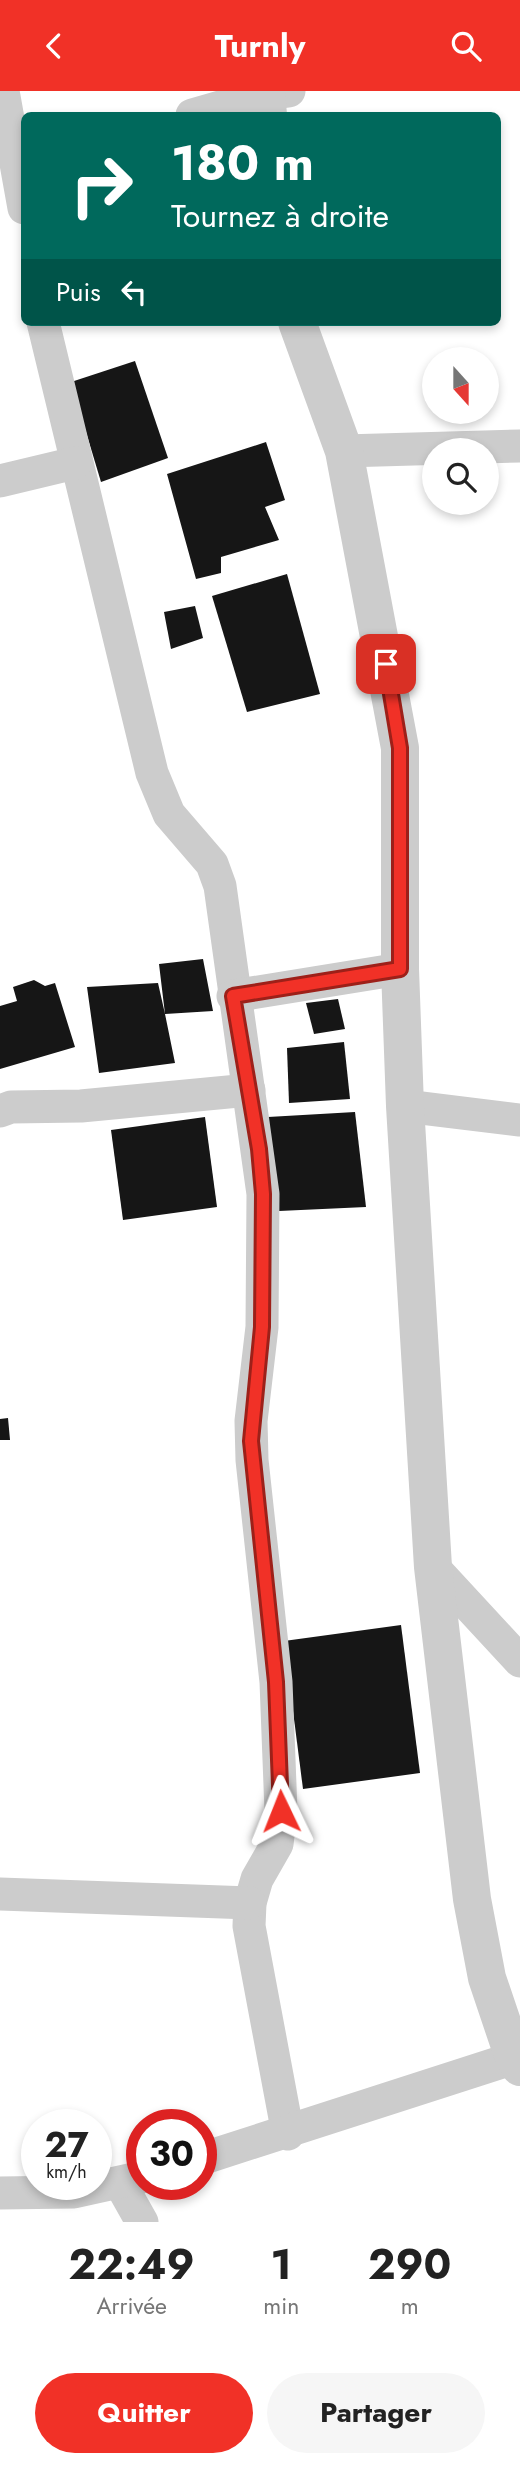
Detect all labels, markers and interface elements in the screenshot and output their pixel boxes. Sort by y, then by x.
text: Turnly [215,23,305,69]
icon: back [35,27,73,65]
icon: search [447,27,485,65]
text: 180 m [171,128,314,198]
icon: right [56,140,147,231]
text: Tournez à droite [171,193,389,239]
text: Puis [56,273,101,311]
icon: left [115,273,153,311]
north arrow [422,347,499,423]
map controls [422,347,499,515]
button: search [422,438,499,515]
pin [356,634,416,694]
icon: arrive [367,645,405,683]
position arrow [244,1774,318,1848]
speed limit sign: 30 [126,2109,217,2200]
text: 27 [44,2120,89,2170]
text: km/h [46,2159,87,2185]
text: 22:49 [69,2234,195,2295]
text: 1 [271,2234,292,2295]
text: 290 [368,2234,451,2295]
text: Arrivée [96,2289,167,2323]
text: min [263,2289,299,2323]
text: m [401,2289,419,2323]
button: Quitter [35,2373,253,2453]
button: Partager [267,2373,485,2453]

